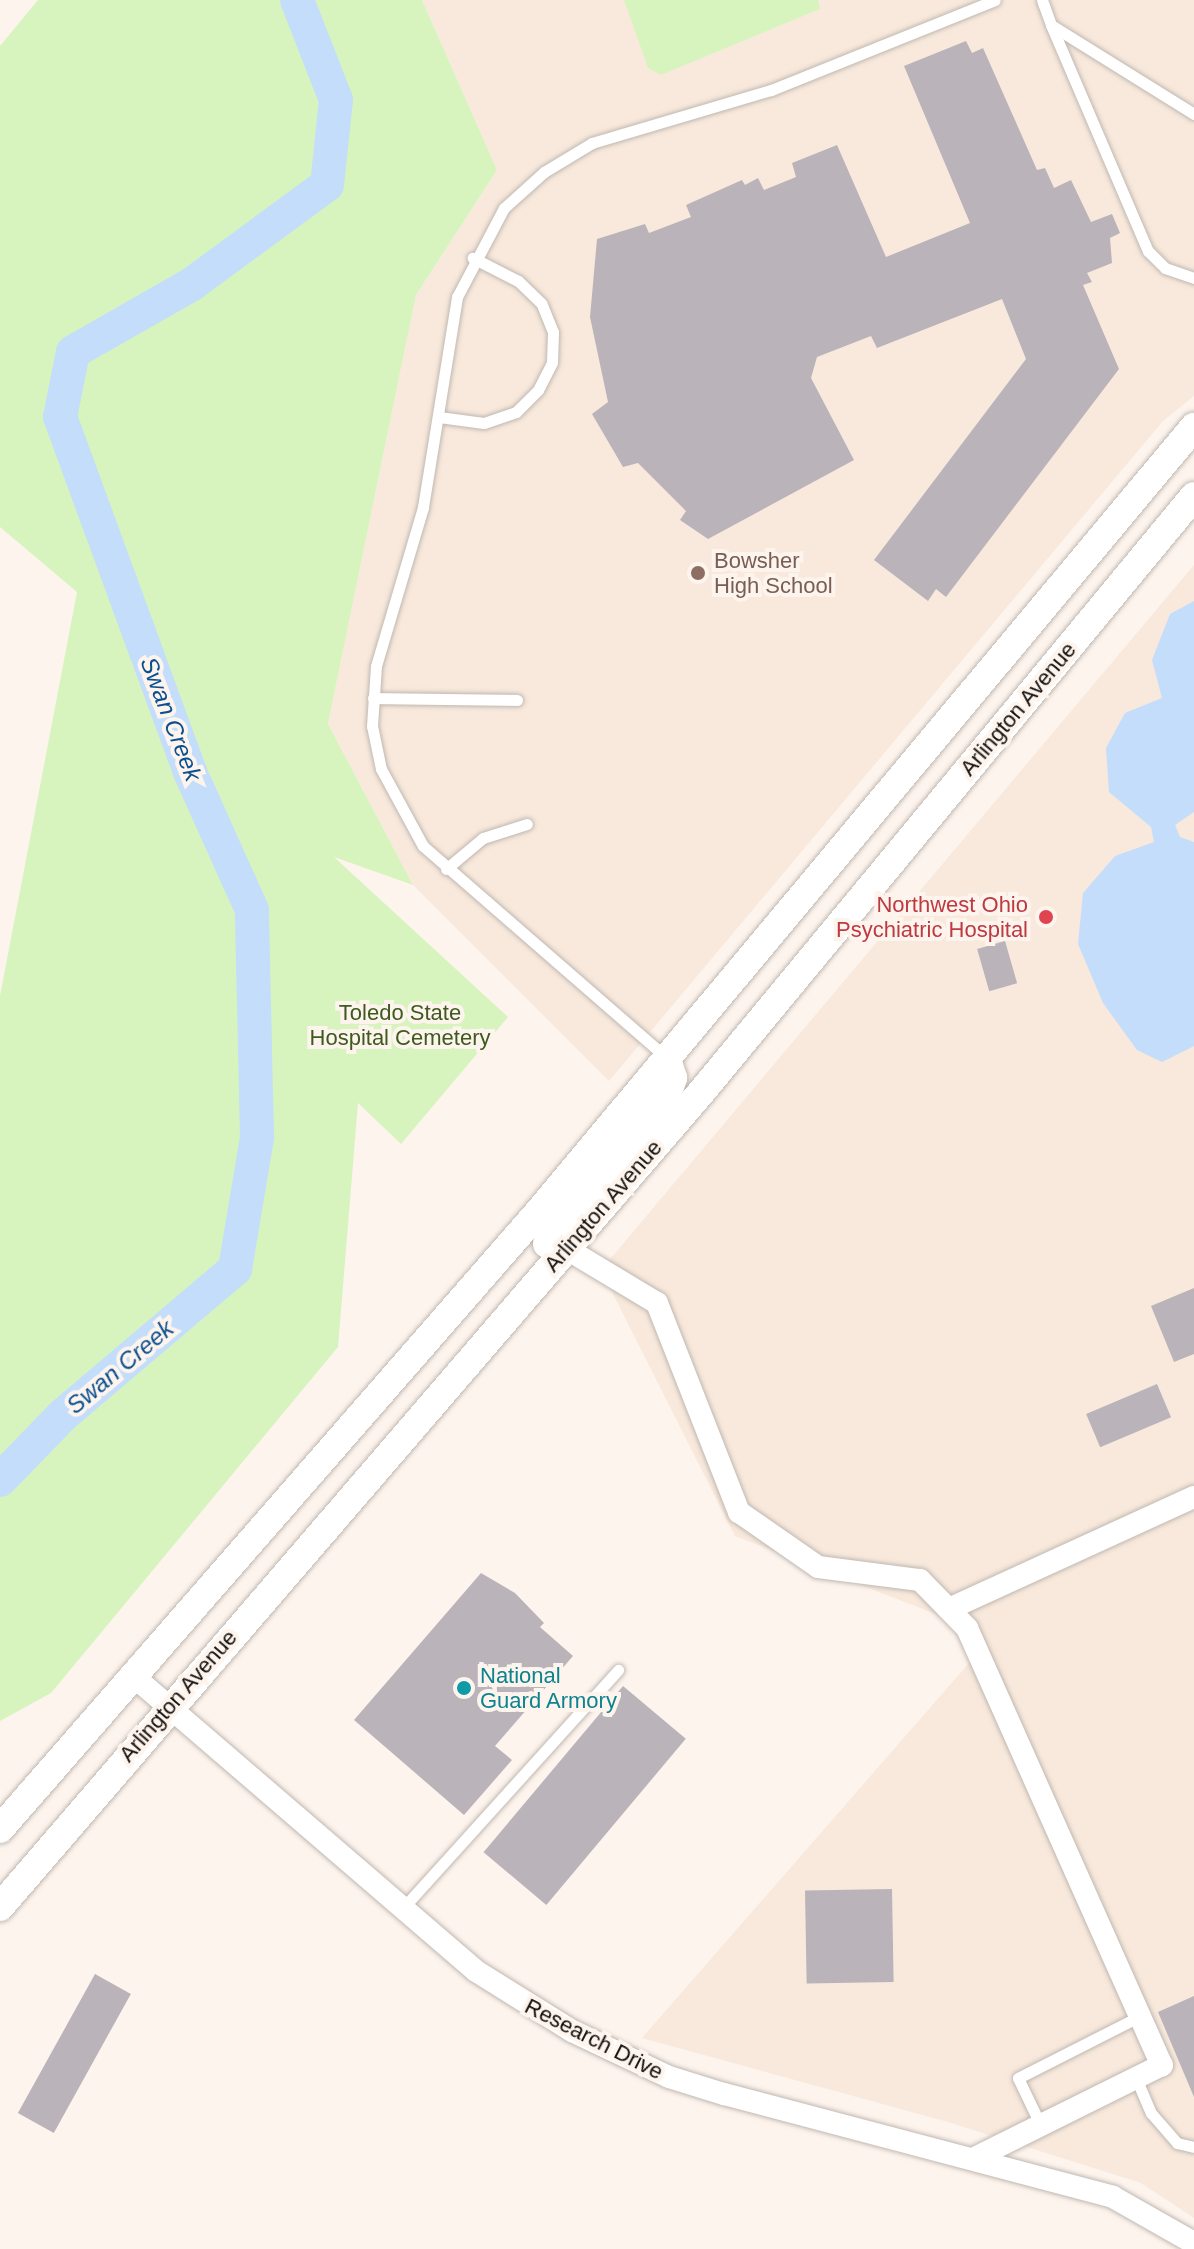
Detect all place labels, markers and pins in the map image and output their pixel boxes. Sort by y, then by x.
place label: Bowsher High School [714,547,833,598]
marker: Bowsher High School [689,564,707,582]
place label: Northwest Ohio Psychiatric Hospital [836,891,1028,942]
marker: Northwest Ohio Psychiatric Hospital [1035,906,1057,928]
place label: National Guard Armory [480,1662,618,1714]
marker: National Guard Armory [455,1679,473,1697]

